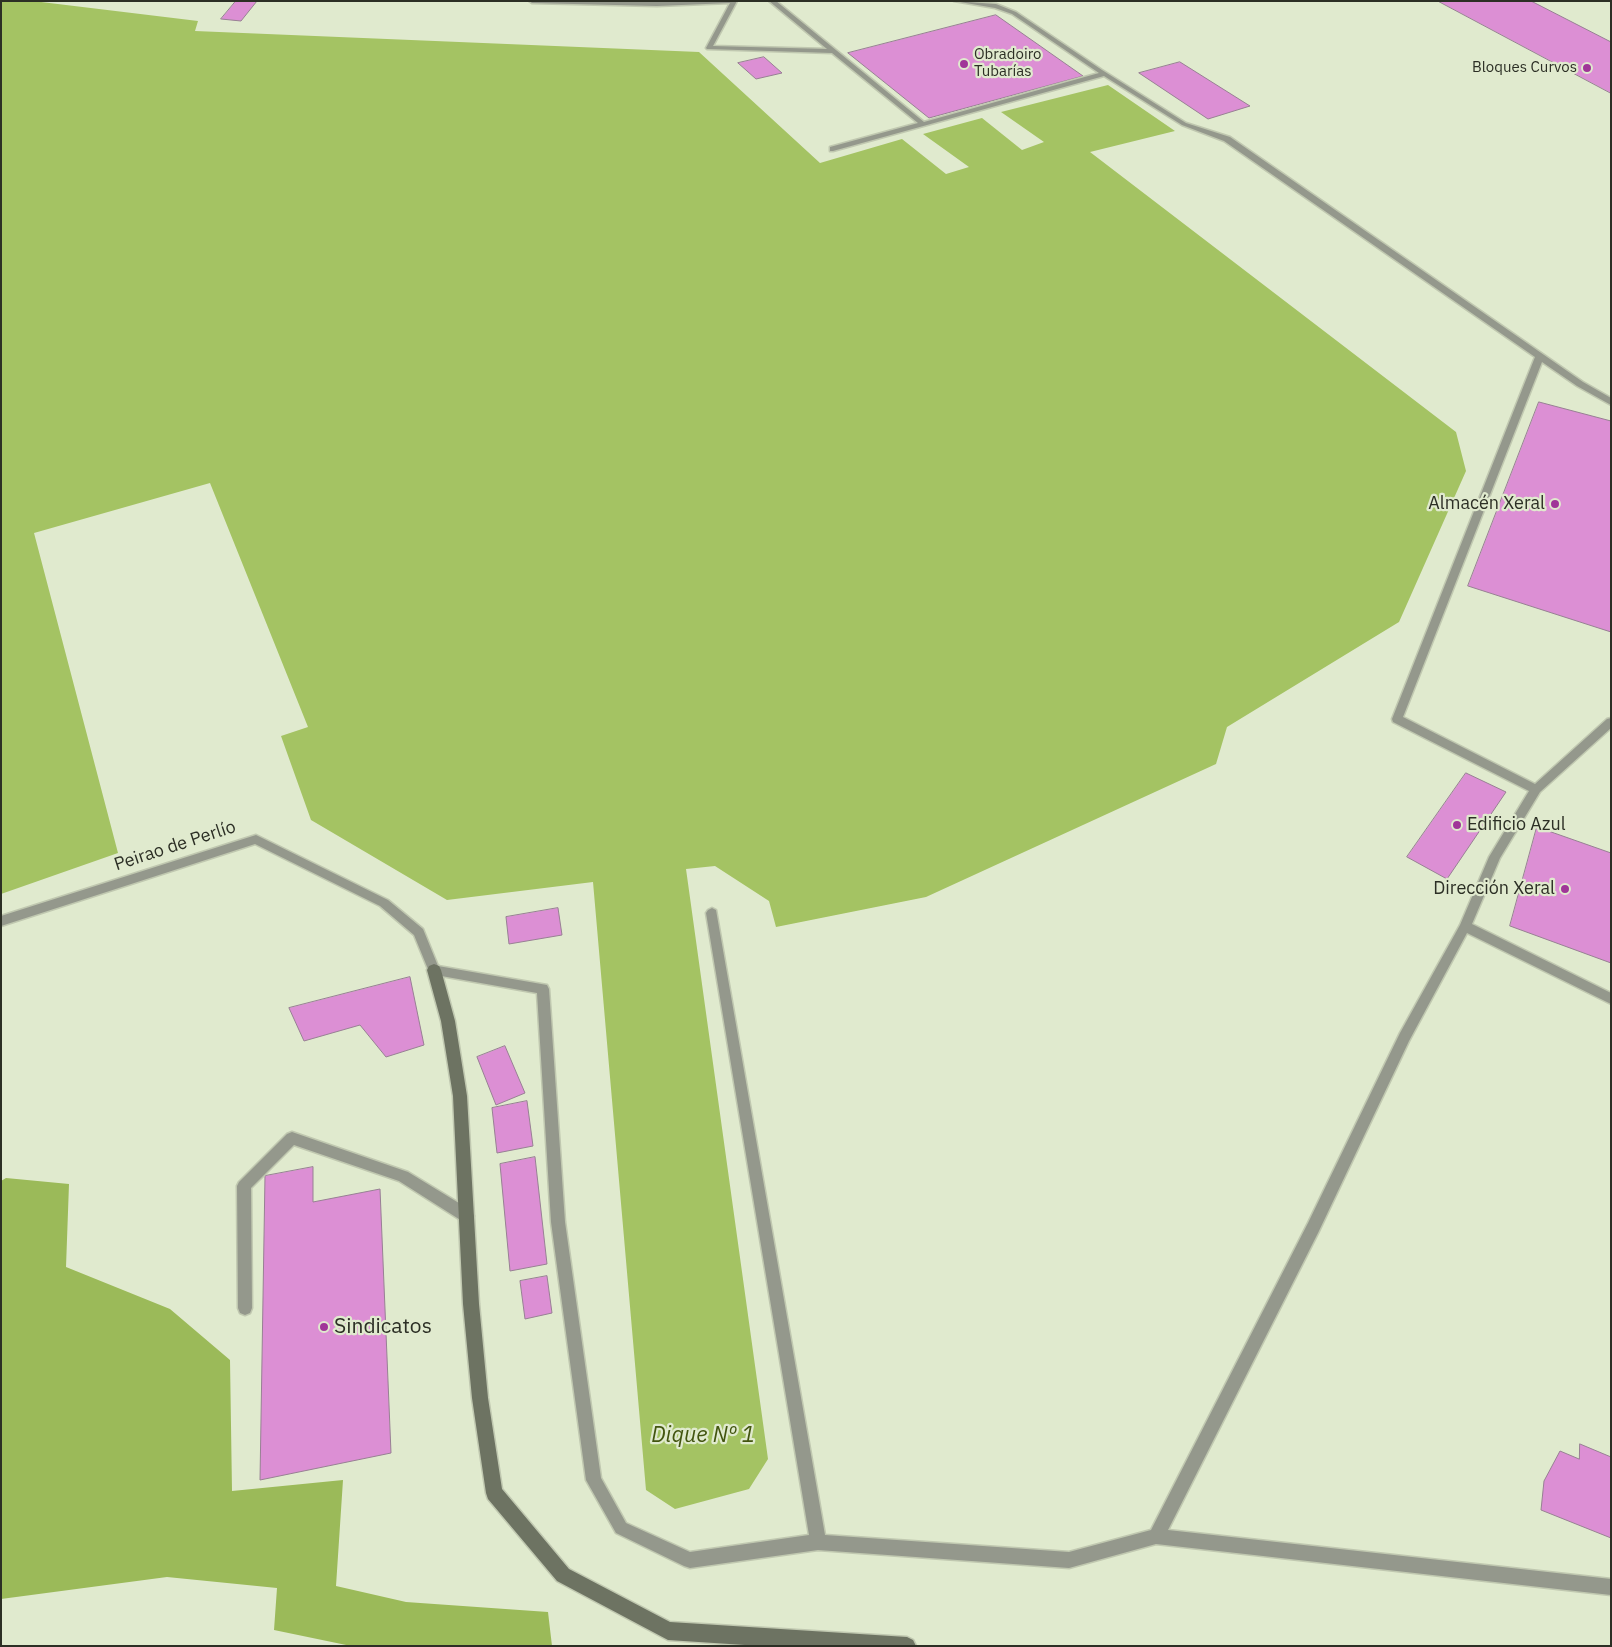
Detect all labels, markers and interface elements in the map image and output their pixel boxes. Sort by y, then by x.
place label: Obradoiro Tubarías [974,46,1041,81]
marker: Obradoiro Tubarías [958,58,970,70]
place label: Bloques Curvos [1472,59,1577,77]
marker: Bloques Curvos [1581,62,1593,74]
place label: Almacén Xeral [1428,493,1545,515]
marker: Almacén Xeral [1549,498,1561,510]
place label: Edificio Azul [1467,814,1566,836]
street label: Peirao de Perlío [112,816,238,876]
marker: Edificio Azul [1451,819,1463,831]
place label: Dirección Xeral [1433,878,1555,900]
marker: Dirección Xeral [1559,883,1571,895]
place label: Sindicatos [334,1314,432,1340]
marker: Sindicatos [318,1321,330,1333]
water label: Dique Nº 1 [651,1423,755,1449]

